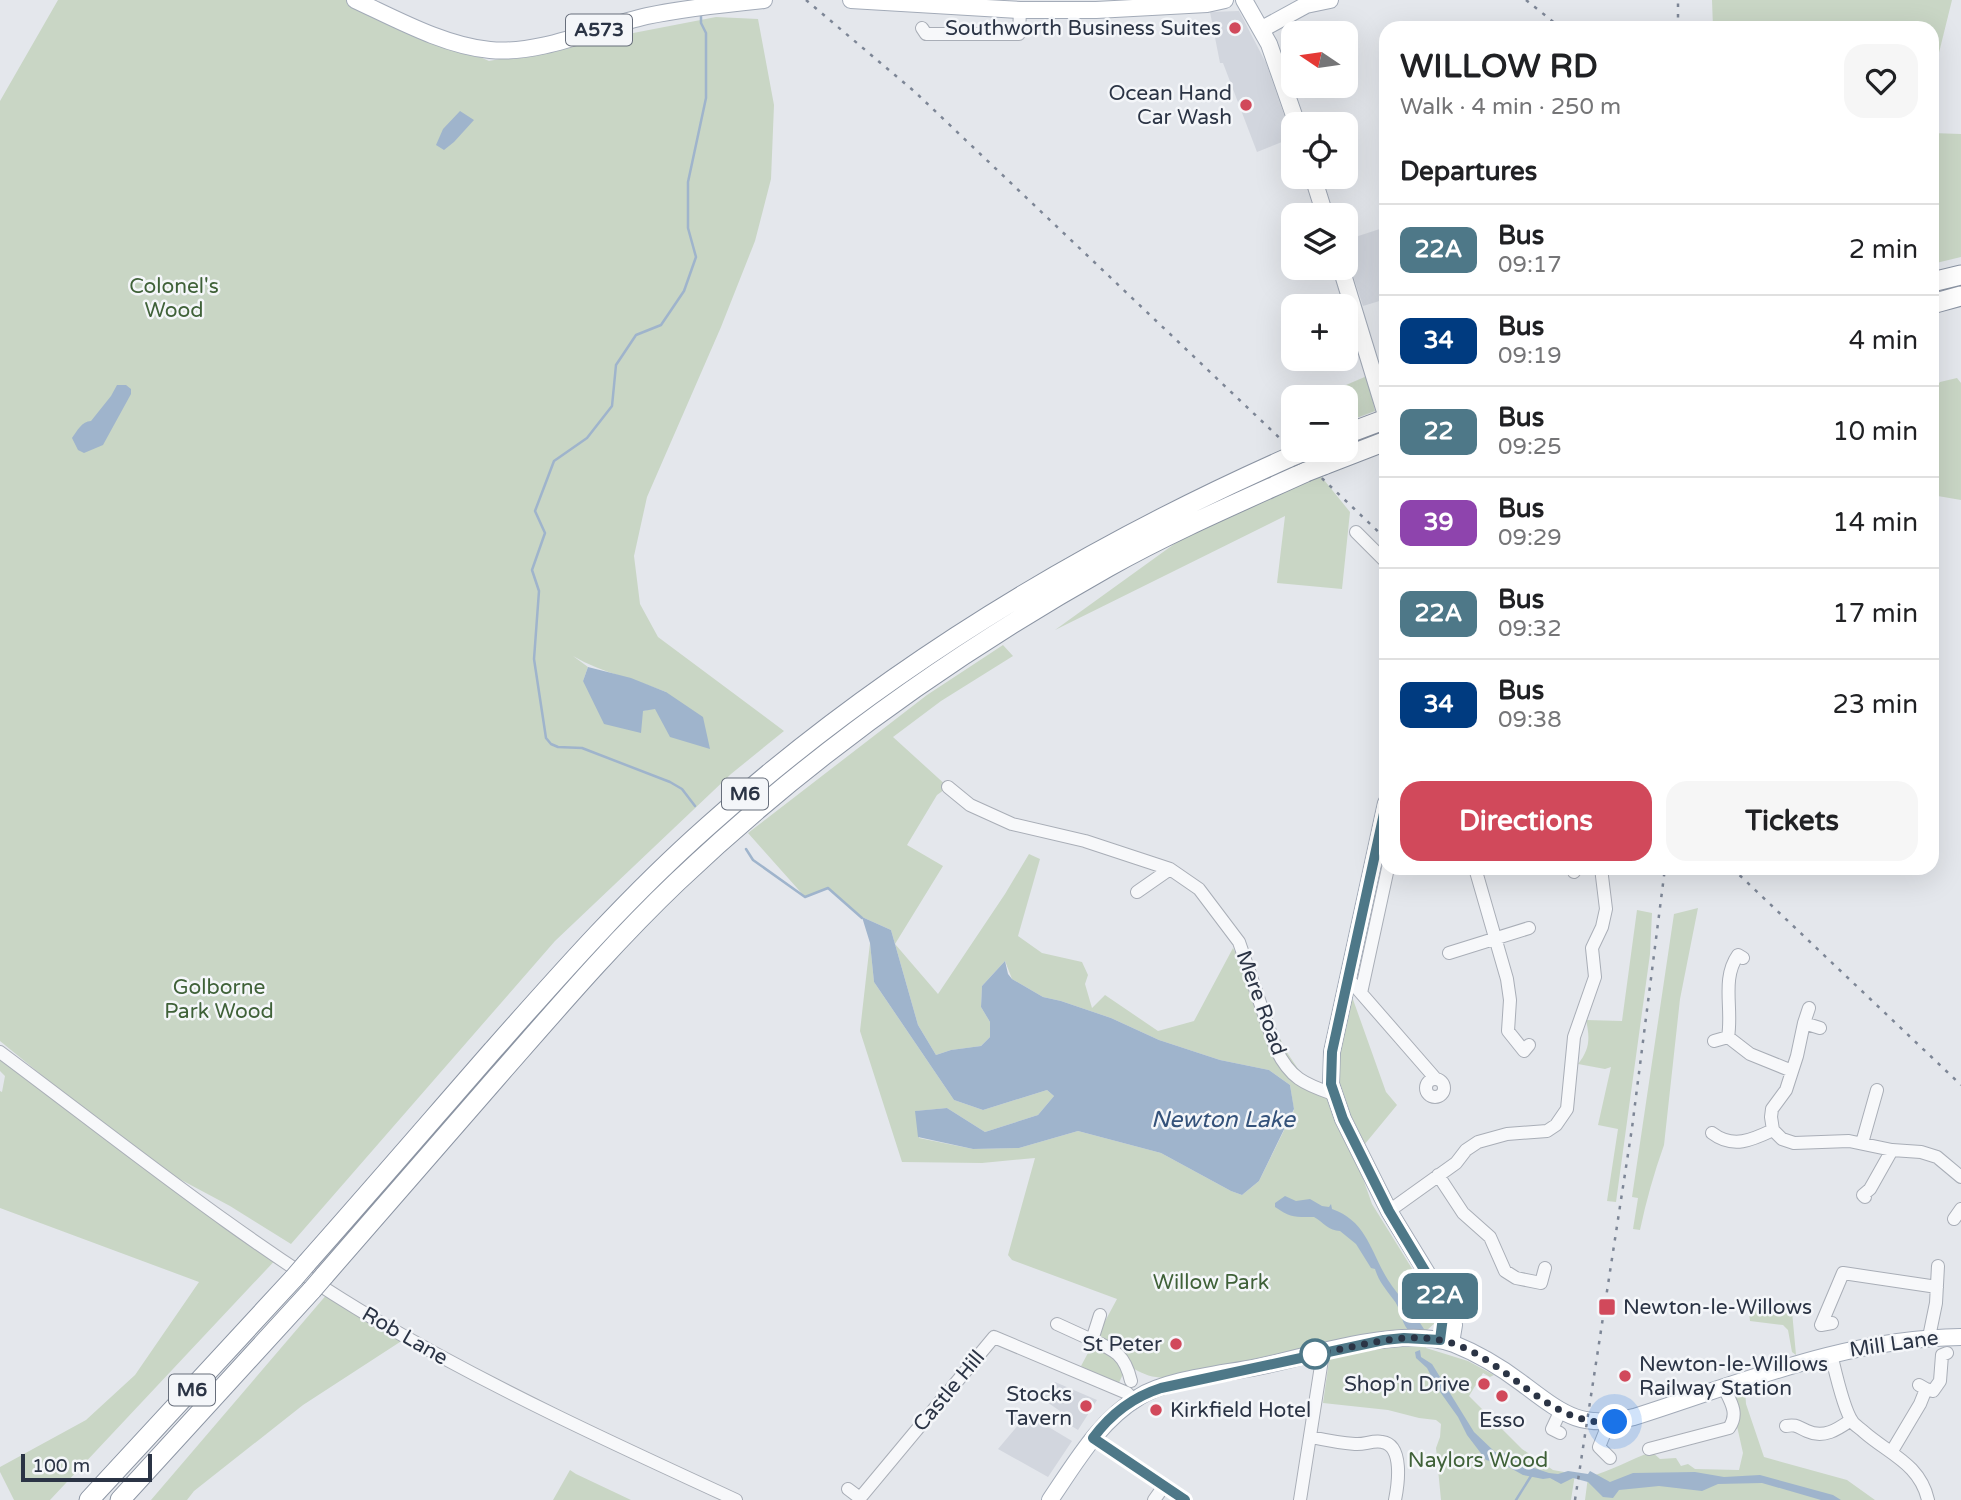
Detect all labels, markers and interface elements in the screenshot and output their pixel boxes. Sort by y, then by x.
road number: A573 [566,14,632,46]
place label: Southworth Business Suites [945,16,1221,41]
marker: Southworth Business Suites [1227,20,1243,36]
north arrow [1281,21,1358,98]
map controls [1281,21,1358,462]
button: heart [1844,44,1918,118]
text: WILLOW RD [1400,47,1598,86]
place label: Ocean Hand Car Wash [1109,81,1232,130]
text: Walk · 4 min · 250 m [1400,93,1621,121]
marker: Ocean Hand Car Wash [1238,97,1254,113]
button: locate [1281,112,1358,189]
text: Departures [1400,156,1537,187]
button: layers [1281,203,1358,280]
text: Bus [1498,220,1544,251]
text: 2 min [1849,234,1918,265]
text: 22A [1414,235,1463,264]
text: 09:17 [1498,251,1562,279]
park label: Colonel's Wood [129,274,219,323]
button: + [1281,294,1358,371]
text: Bus [1498,311,1544,342]
text: 4 min [1849,325,1918,356]
text: 34 [1423,326,1454,355]
text: 09:19 [1498,342,1562,370]
button: − [1281,385,1358,462]
text: Bus [1498,402,1544,433]
text: 10 min [1832,416,1918,447]
text: 22 [1423,417,1454,446]
text: 09:25 [1498,433,1562,461]
text: Bus [1498,493,1544,524]
text: 14 min [1832,507,1918,538]
text: 39 [1423,508,1454,537]
text: 09:29 [1498,524,1562,552]
text: Bus [1498,584,1544,615]
text: 17 min [1832,598,1918,629]
text: 22A [1414,599,1463,628]
text: 09:32 [1498,615,1562,643]
text: Bus [1498,675,1544,706]
text: 23 min [1832,689,1918,720]
text: 34 [1423,690,1454,719]
text: 09:38 [1498,706,1562,734]
road number: M6 [722,778,768,810]
button: Directions [1400,781,1652,861]
button: Tickets [1666,781,1918,861]
street label: Mere Road [1230,947,1292,1059]
park label: Golborne Park Wood [164,975,274,1024]
water label: Newton Lake [1151,1106,1297,1134]
park label: Willow Park [1153,1270,1269,1295]
line badge: 22A [1400,1273,1480,1319]
text: 22A [1416,1281,1464,1310]
place label: Newton-le-Willows [1623,1295,1812,1320]
marker: Newton-le-Willows [1597,1297,1617,1317]
street label: Rob Lane [358,1301,452,1371]
street label: Mill Lane [1848,1325,1940,1363]
place label: St Peter [1083,1332,1162,1357]
marker: St Peter [1168,1336,1184,1352]
unlabelled marker [1300,1339,1330,1369]
street label: Castle Hill [908,1345,990,1437]
place label: Newton-le-Willows Railway Station [1639,1352,1828,1401]
marker: Newton-le-Willows Railway Station [1617,1368,1633,1384]
place label: Shop'n Drive [1344,1372,1470,1397]
road number: M6 [169,1374,215,1406]
marker: Shop'n Drive [1476,1376,1492,1392]
place label: Stocks Tavern [1006,1382,1072,1431]
marker: Esso [1494,1388,1510,1404]
marker: Stocks Tavern [1078,1398,1094,1414]
place label: Kirkfield Hotel [1170,1398,1311,1423]
marker: Kirkfield Hotel [1148,1402,1164,1418]
your location [1597,1404,1632,1439]
place label: Esso [1479,1408,1525,1433]
park label: Naylors Wood [1408,1448,1548,1473]
scale bar [21,1451,152,1483]
text: 100 m [32,1455,90,1477]

